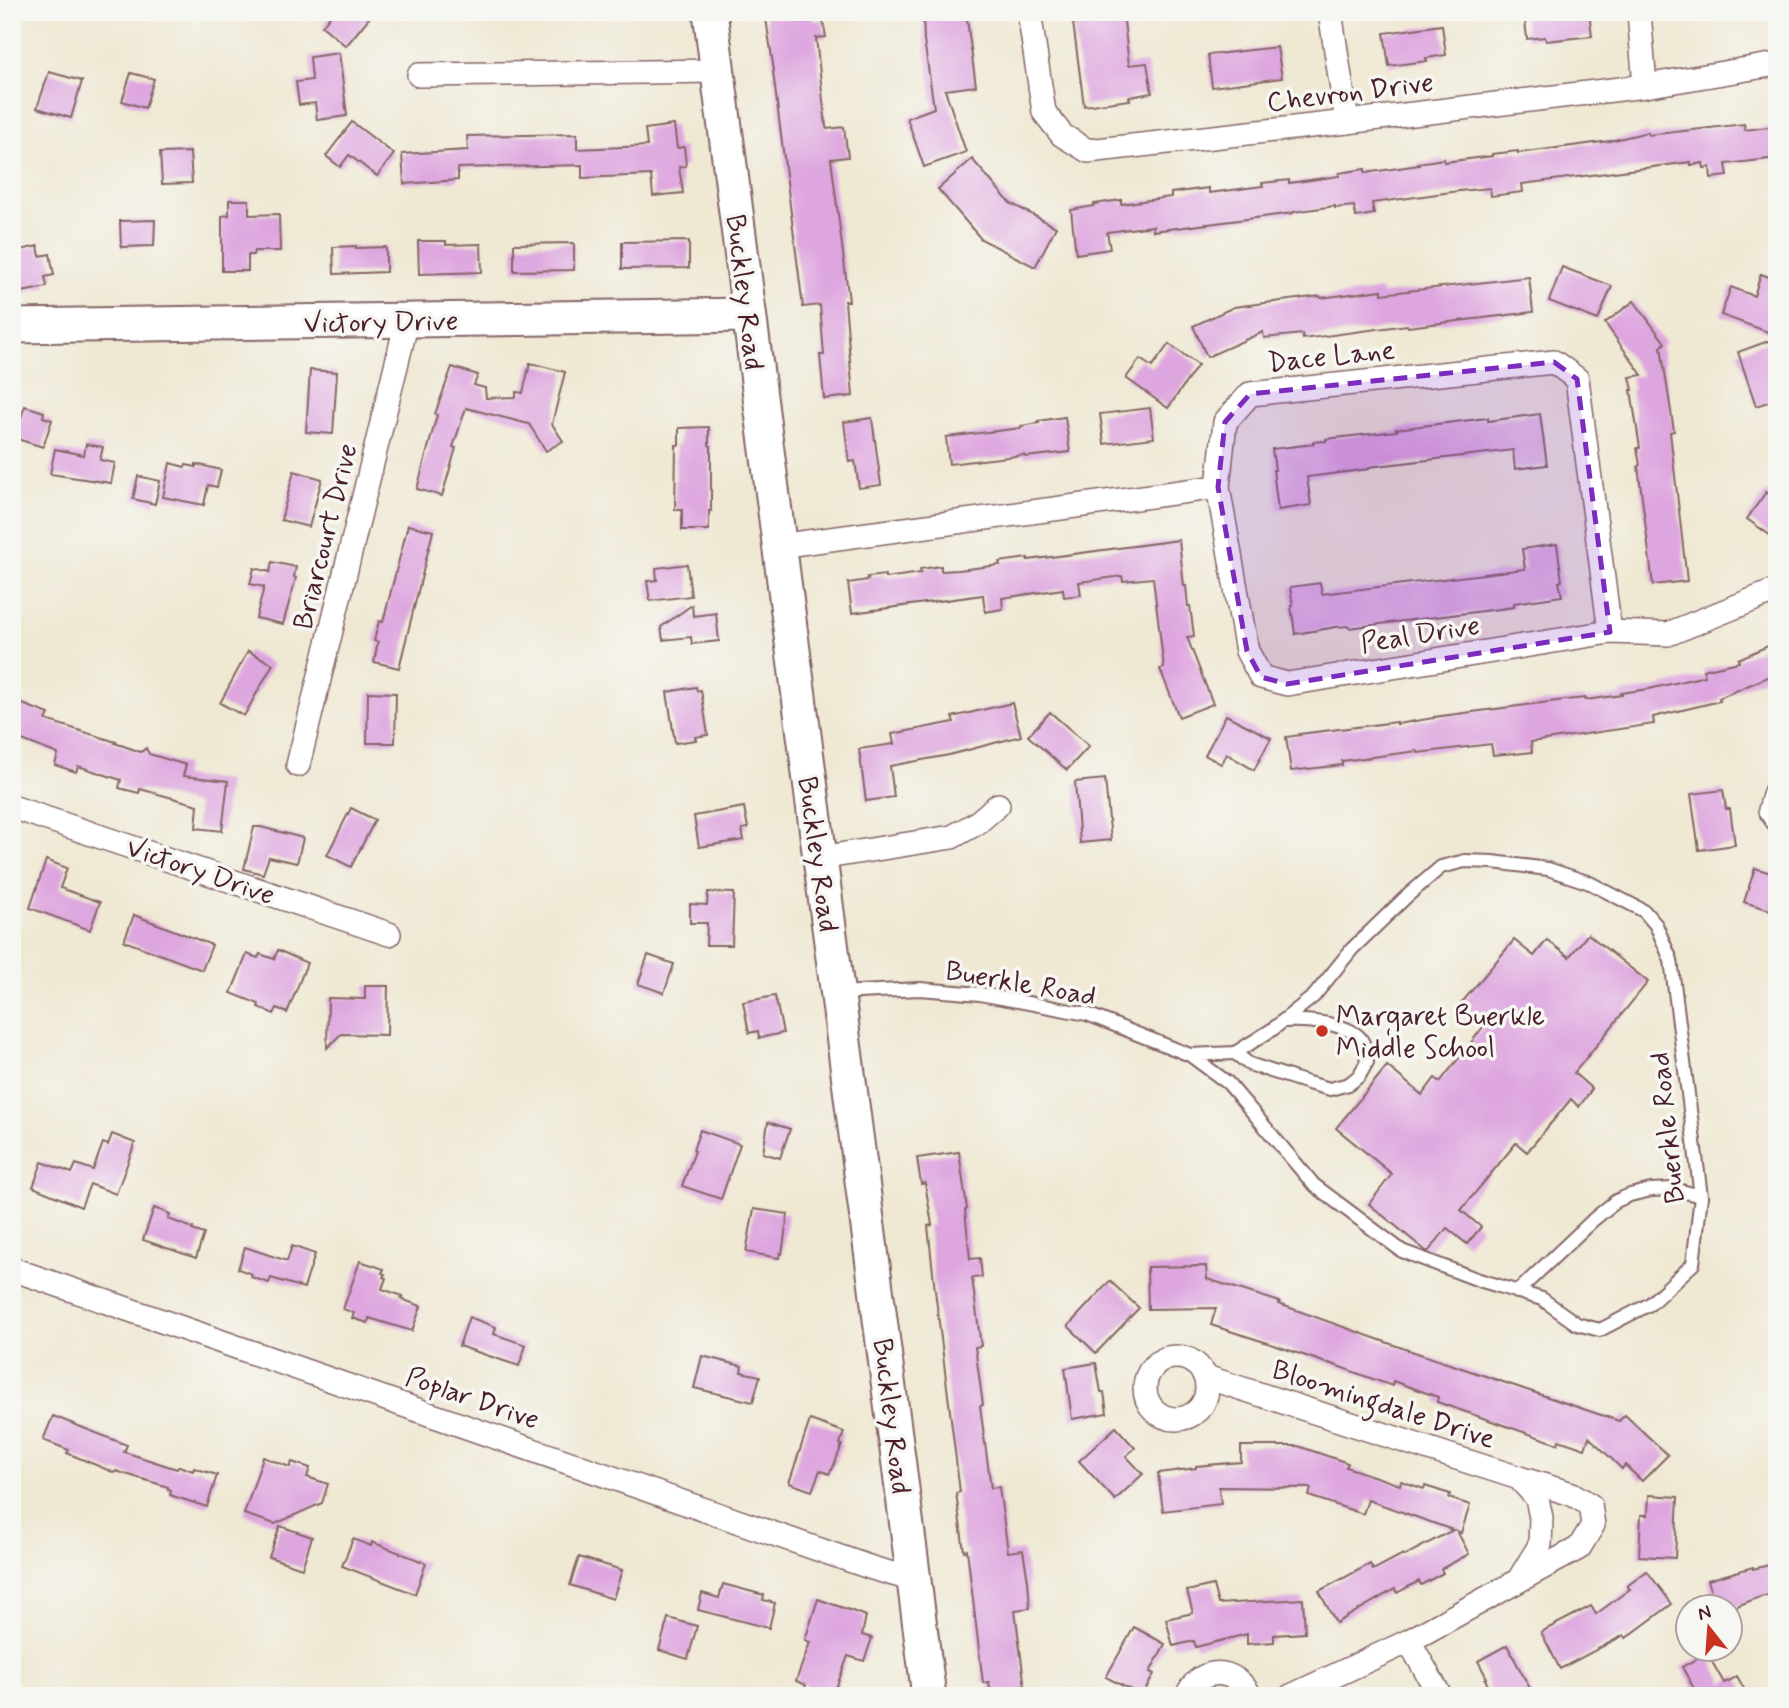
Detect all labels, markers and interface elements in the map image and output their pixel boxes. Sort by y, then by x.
street label: Chevron Drive [1265,65,1436,122]
street label: Buckley Road [716,212,771,372]
street label: Victory Drive [303,304,459,343]
street label: Dace Lane [1266,332,1397,383]
street label: Briarcourt Drive [285,440,367,634]
street label: Peal Drive [1358,608,1483,663]
street label: Buckley Road [787,774,846,934]
street label: Victory Drive [121,830,279,915]
street label: Buerkle Road [942,953,1099,1016]
place label: Margaret Buerkle Middle School [1336,999,1545,1068]
marker: Margaret Buerkle Middle School [1314,1023,1330,1039]
street label: Buerkle Road [1642,1050,1695,1205]
street label: Buckley Road [863,1336,918,1496]
street label: Bloomingdale Drive [1266,1352,1499,1462]
street label: Poplar Drive [400,1359,544,1439]
north arrow [1674,1592,1744,1662]
text: N [1695,1599,1714,1627]

